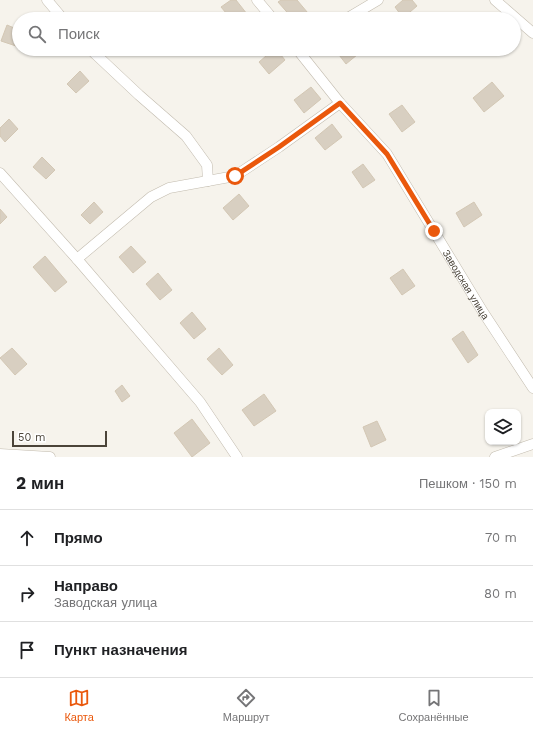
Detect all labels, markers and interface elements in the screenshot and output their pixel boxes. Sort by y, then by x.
search box [12,12,521,56]
icon: search [26,23,48,45]
text: Поиск [58,25,100,43]
route start [226,167,244,185]
route end [425,222,443,240]
street label: Заводская улица [441,248,492,322]
map controls [485,409,521,445]
button: layers [485,409,521,445]
scale bar [12,429,107,448]
text: 50 m [18,431,45,444]
text: 2 мин [16,473,64,493]
text: Пешком · 150 m [419,476,517,491]
icon: ahead [16,527,38,549]
text: Прямо [54,529,103,547]
text: 70 m [485,530,517,545]
text: Направо [54,577,118,595]
icon: right [16,583,38,605]
text: 80 m [484,586,517,601]
text: Заводская улица [54,595,157,610]
icon: arrive [16,639,38,661]
text: Пункт назначения [54,641,187,659]
tab: Карта [64,687,94,724]
tab: Маршрут [223,687,270,724]
tab: Сохранённые [399,687,469,724]

